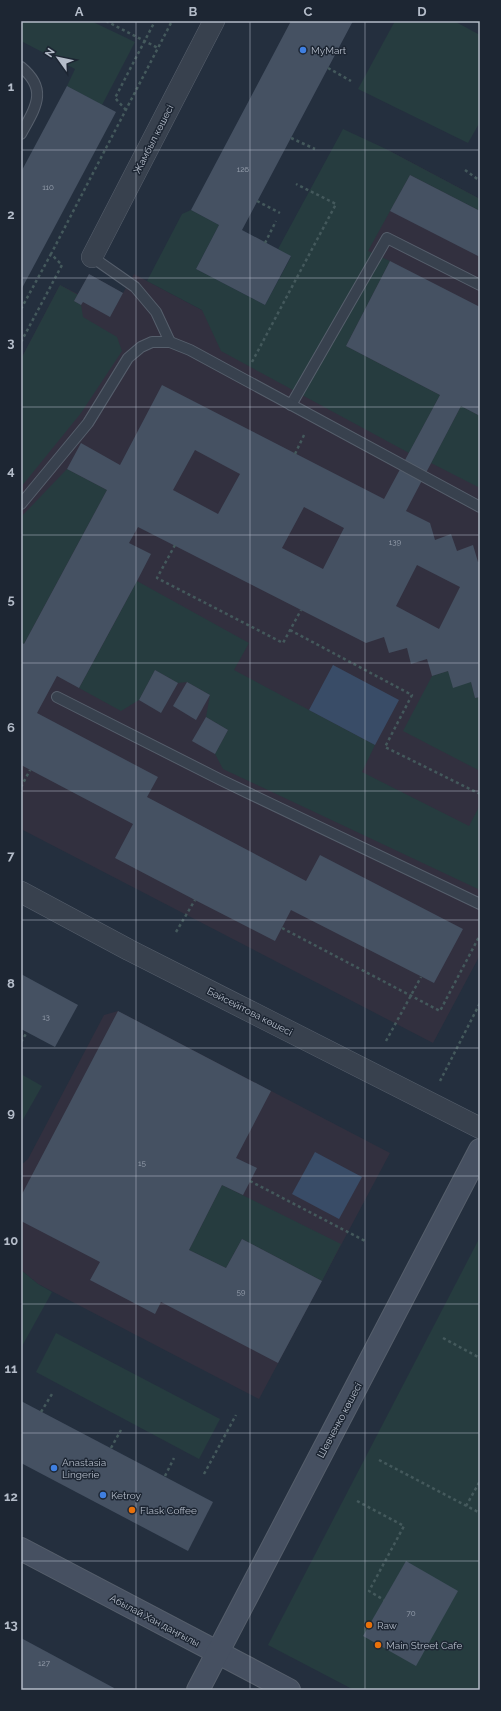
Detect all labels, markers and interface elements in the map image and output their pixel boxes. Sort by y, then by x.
text: A [75,4,84,19]
text: B [189,4,198,19]
text: C [304,4,313,19]
text: D [417,4,427,19]
north arrow [38,38,78,78]
marker: MyMart [298,45,308,55]
place label: MyMart [311,45,347,56]
text: N [42,46,58,60]
text: 1 [8,79,15,94]
street label: Жамбыл көшесі [131,103,176,175]
house number: 126 [237,164,249,174]
house number: 110 [42,182,54,192]
text: 2 [7,207,15,222]
text: 3 [7,335,15,350]
text: 4 [7,463,15,478]
house number: 139 [389,537,402,547]
text: 5 [7,592,15,607]
text: 6 [7,720,15,735]
text: 7 [7,848,15,863]
text: 8 [7,976,15,991]
street label: Бәйсейітова көшесі [205,985,294,1038]
house number: 13 [42,1012,50,1022]
text: 9 [7,1105,15,1120]
house number: 15 [138,1158,147,1168]
text: 10 [4,1233,18,1248]
house number: 59 [236,1287,246,1297]
text: 11 [5,1361,18,1376]
street label: Шевченко көшесі [315,1381,364,1460]
place label: Anastasia Lingerie [62,1457,106,1480]
marker: Anastasia Lingerie [49,1463,59,1473]
text: 12 [4,1489,18,1504]
marker: Ketroy [98,1490,108,1500]
place label: Ketroy [111,1490,141,1501]
marker: Flask Coffee [127,1505,137,1515]
place label: Flask Coffee [140,1505,197,1516]
street label: Абылай Хан даңғылы [108,1592,202,1649]
house number: 70 [406,1608,416,1618]
text: 13 [4,1617,18,1632]
marker: Raw [364,1620,374,1630]
place label: Raw [377,1620,397,1631]
marker: Main Street Сafe [373,1640,383,1650]
place label: Main Street Сafe [386,1640,462,1651]
house number: 127 [38,1658,51,1668]

